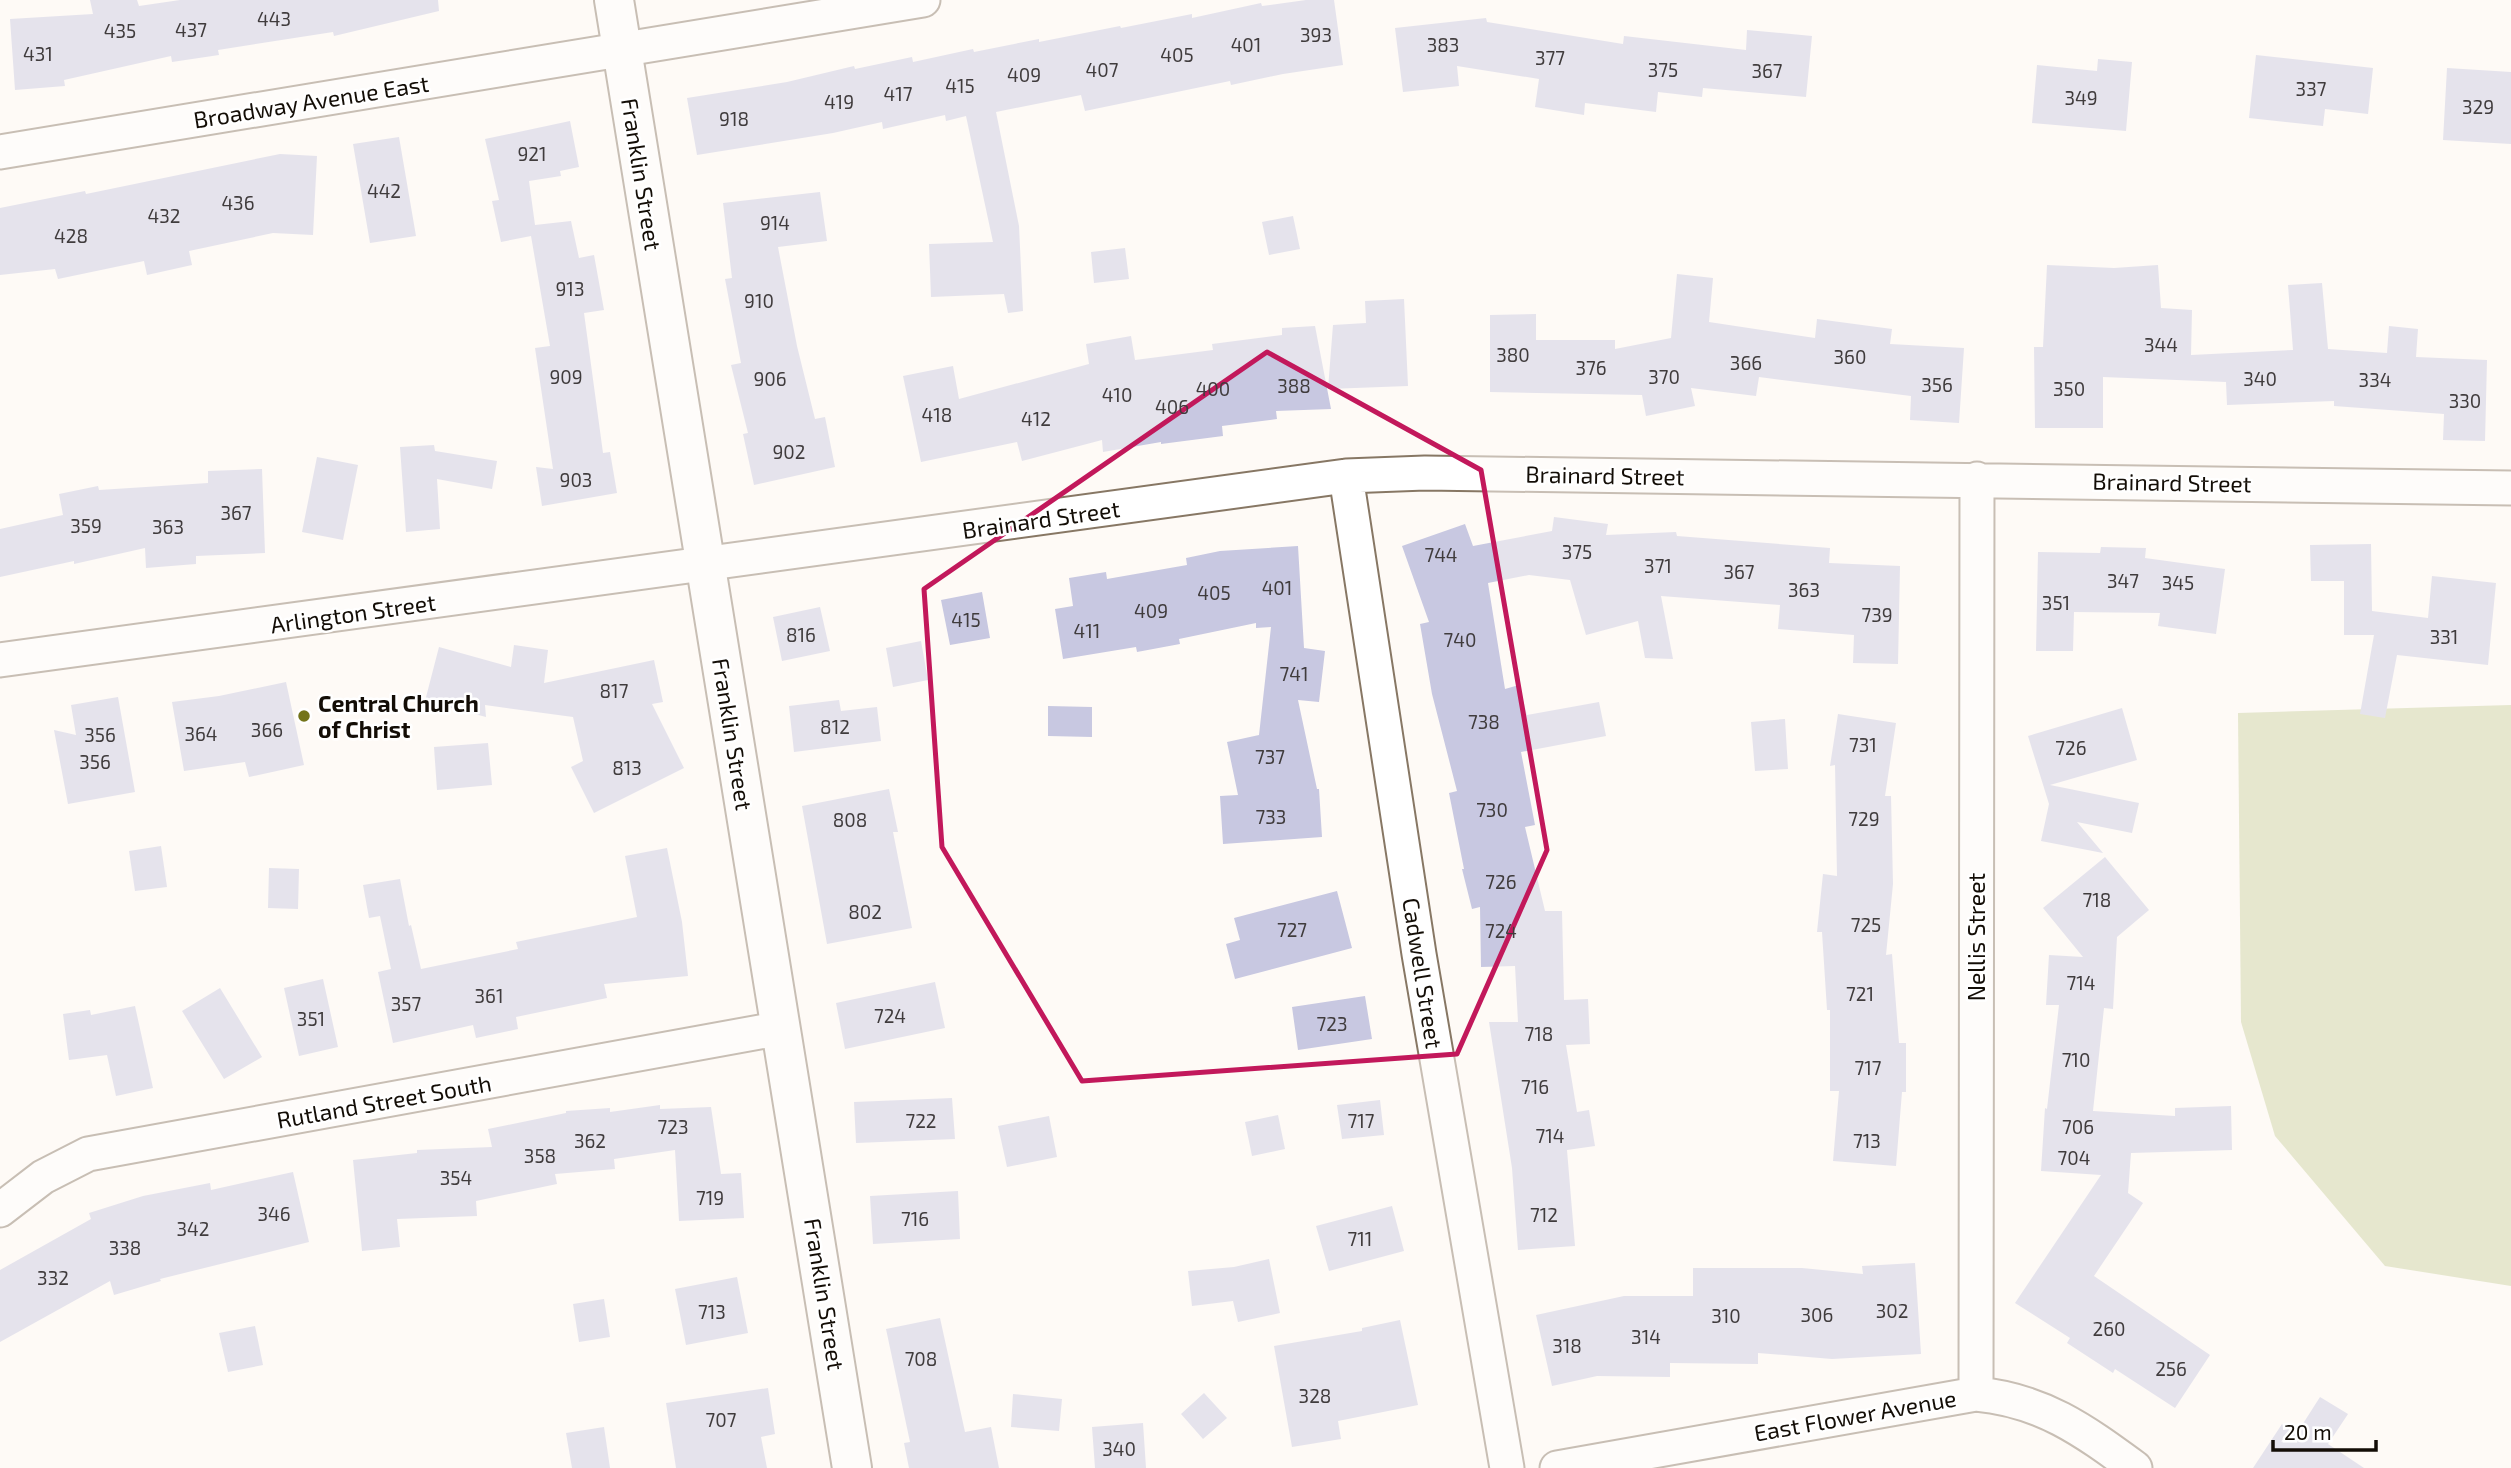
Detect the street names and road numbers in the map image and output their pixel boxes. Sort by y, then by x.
street label: Broadway Avenue East [191,69,431,133]
street label: Franklin Street [616,96,668,252]
street label: Brainard Street [1525,460,1685,490]
street label: Brainard Street [2092,467,2252,497]
street label: Brainard Street [960,494,1122,544]
street label: Arlington Street [269,588,438,638]
street label: Franklin Street [707,656,759,812]
street label: Nellis Street [1962,872,1990,1001]
street label: Cadwell Street [1397,896,1449,1051]
street label: Rutland Street South [274,1068,494,1134]
street label: Franklin Street [799,1216,851,1372]
street label: East Flower Avenue [1752,1383,1958,1447]

